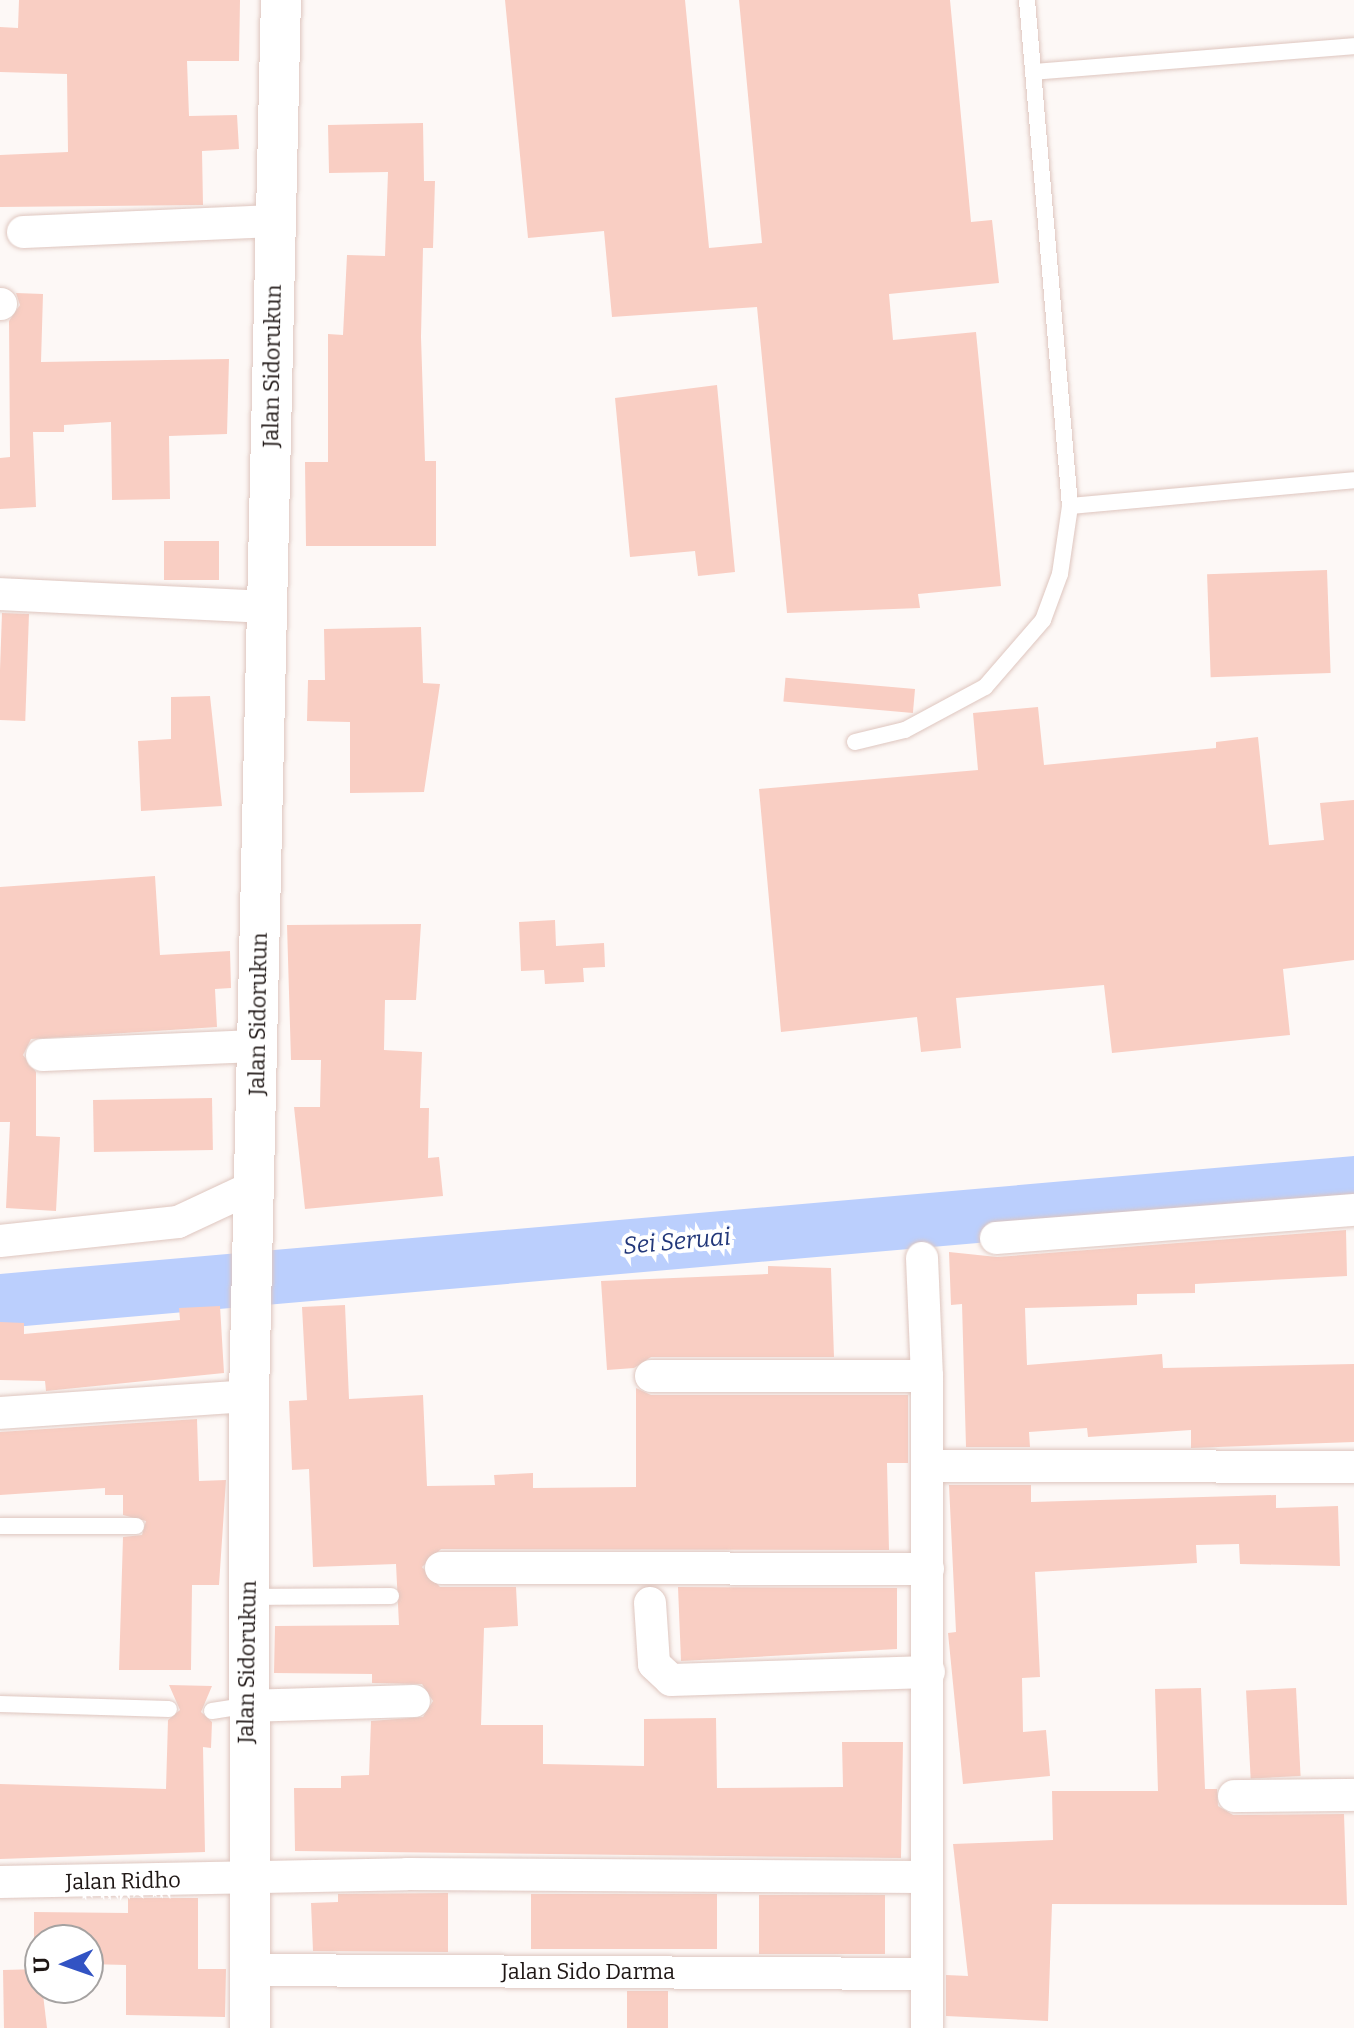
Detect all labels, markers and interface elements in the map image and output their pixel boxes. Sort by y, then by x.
street label: Jalan Sidorukun [257,284,287,448]
street label: Jalan Sidorukun [243,932,273,1096]
water label: Sei Seruai [622,1223,732,1261]
street label: Jalan Sidorukun [232,1580,262,1744]
street label: Jalan Ridho [65,1867,181,1895]
north arrow [24,1924,104,2004]
text: U [28,1956,55,1973]
street label: Jalan Sido Darma [501,1959,675,1985]

